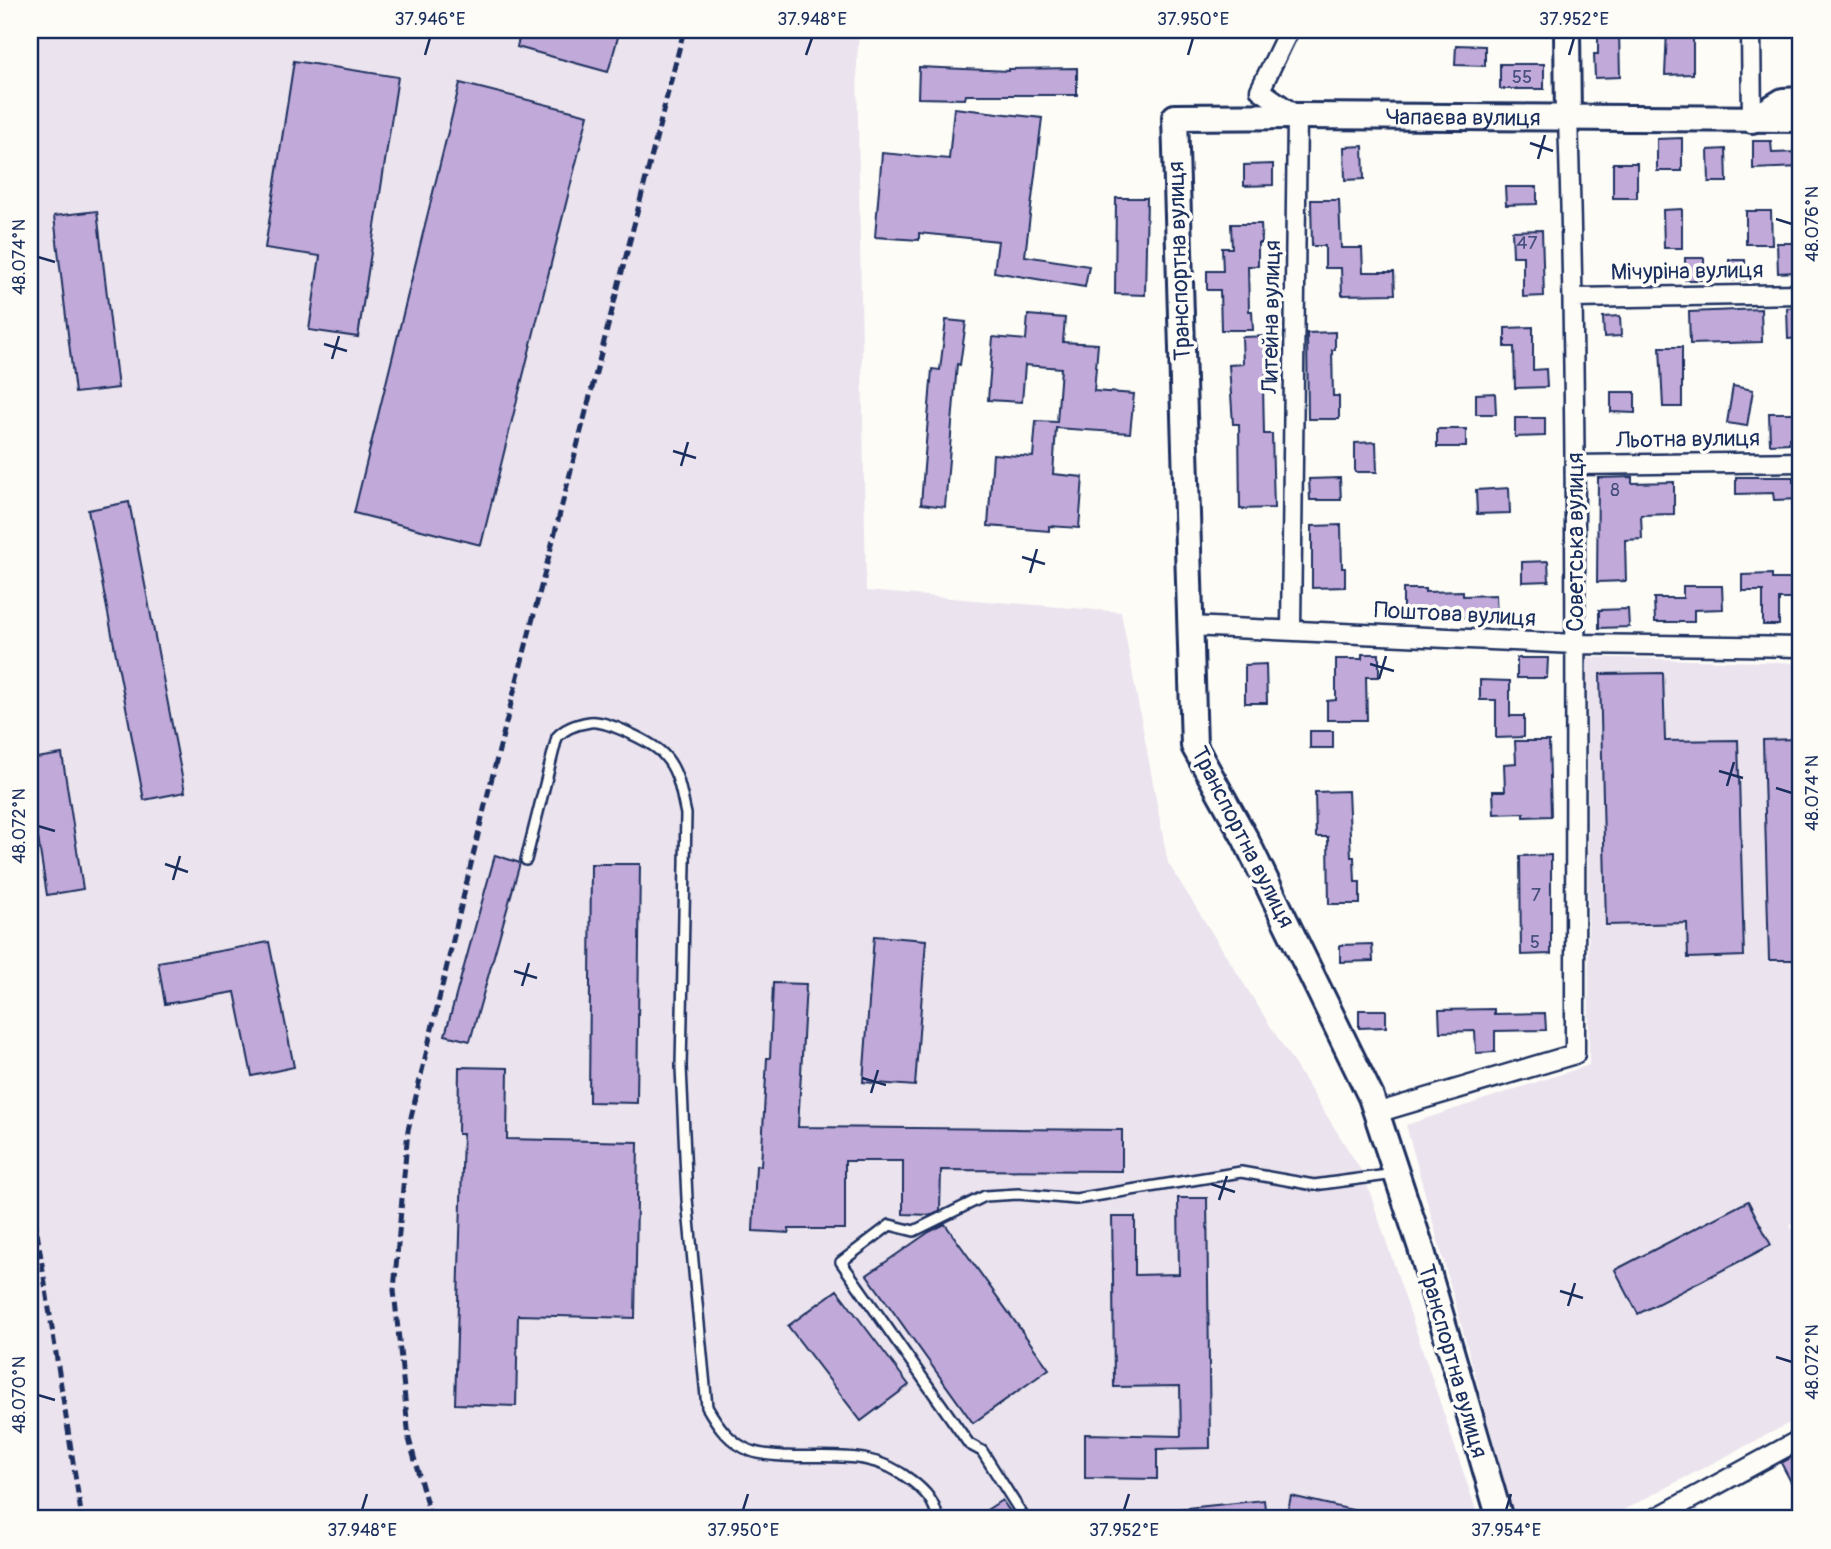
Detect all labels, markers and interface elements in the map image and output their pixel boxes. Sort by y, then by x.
text: 37.946°E [395,8,465,31]
text: 37.948°E [777,8,847,31]
text: 37.950°E [1157,8,1229,31]
text: 37.952°E [1539,8,1609,31]
house number: 55 [1512,65,1532,89]
street label: Чапаєва вулиця [1386,102,1541,132]
street label: Транспортна вулиця [1161,161,1197,361]
text: 48.076°N [1801,186,1824,262]
text: 48.074°N [8,219,31,295]
house number: 47 [1516,231,1538,255]
street label: Литейна вулиця [1255,240,1287,395]
street label: Мічуріна вулиця [1610,255,1764,287]
street label: Льотна вулиця [1615,423,1760,455]
street label: Советська вулиця [1561,452,1590,632]
house number: 8 [1610,478,1620,502]
street label: Поштова вулиця [1373,595,1537,633]
street label: Транспортна вулиця [1185,741,1301,933]
text: 48.074°N [1801,755,1824,831]
text: 48.072°N [8,788,31,864]
house number: 7 [1531,883,1541,907]
house number: 5 [1530,930,1540,954]
street label: Транспортна вулиця [1412,1261,1494,1461]
text: 48.072°N [1801,1324,1824,1400]
text: 48.070°N [8,1356,31,1434]
text: 37.948°E [327,1519,397,1542]
text: 37.950°E [707,1519,779,1542]
text: 37.952°E [1089,1519,1159,1542]
text: 37.954°E [1471,1519,1541,1542]

